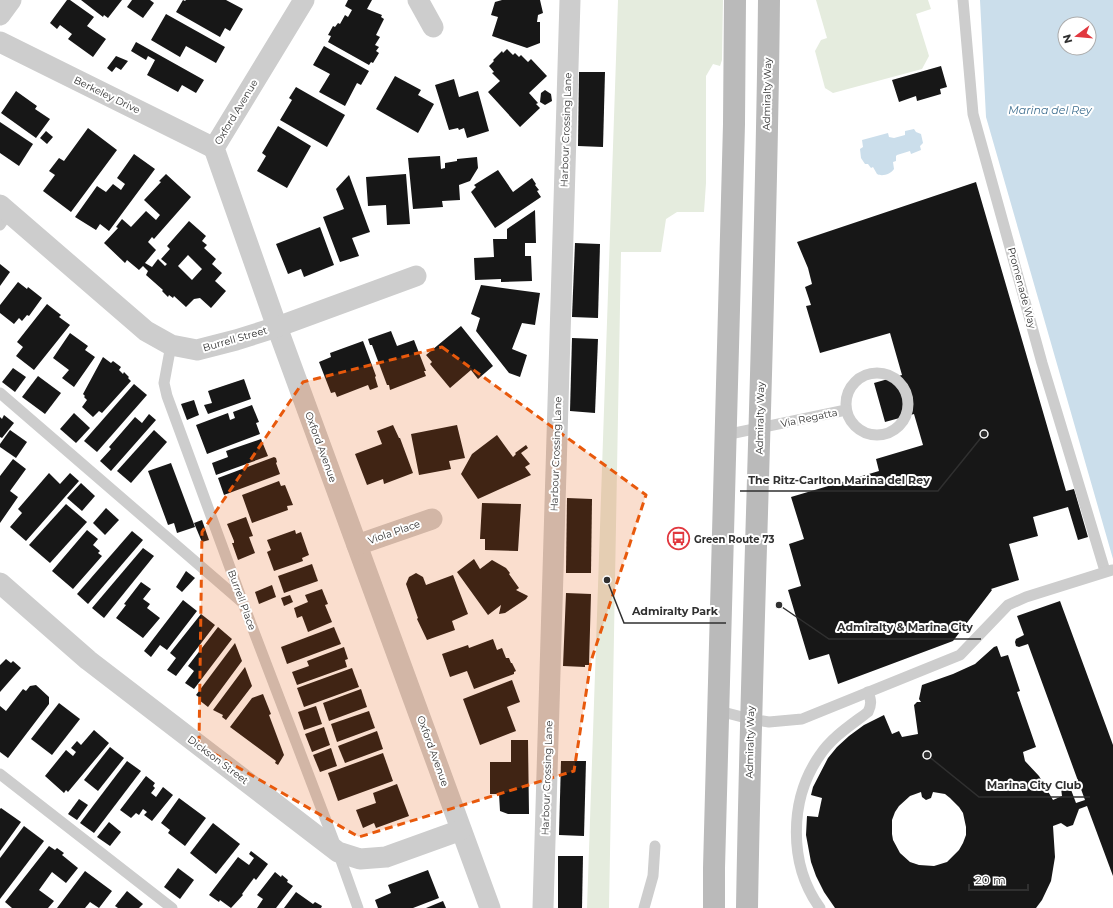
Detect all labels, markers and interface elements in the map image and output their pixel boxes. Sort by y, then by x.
north arrow [1057,16,1097,56]
text: N [1059,33,1075,45]
street label: Admiralty Way [760,57,774,130]
street label: Harbour Crossing Lane [557,72,575,188]
street label: Berkeley Drive [72,73,142,117]
street label: Oxford Avenue [211,77,261,147]
water label: Marina del Rey [1008,103,1093,117]
street label: Promenade Way [1005,246,1039,331]
street label: Burrell Street [201,324,269,354]
street label: Admiralty Way [753,381,767,454]
street label: Harbour Crossing Lane [547,396,565,512]
street label: Via Regatta [779,406,839,430]
street label: Oxford Avenue [302,410,340,484]
callout: The Ritz-Carlton Marina del Rey [740,468,938,491]
text: The Ritz-Carlton Marina del Rey [748,473,930,487]
street label: Viola Place [366,517,422,547]
bus stop icon: Green Route 73 [665,526,691,552]
place label: Green Route 73 [694,533,775,546]
street label: Burrell Place [225,568,259,632]
callout: Admiralty Park [624,600,726,623]
text: Admiralty Park [631,604,719,618]
callout: Admiralty & Marina City [829,616,981,639]
text: Admiralty & Marina City [836,620,973,634]
street label: Admiralty Way [743,705,757,778]
street label: Oxford Avenue [414,714,452,788]
street label: Harbour Crossing Lane [538,720,556,836]
street label: Dickson Street [185,733,251,787]
callout: Marina City Club [979,774,1090,797]
text: Marina City Club [987,778,1082,792]
scale bar [969,866,1028,892]
text: 20 m [975,872,1006,887]

